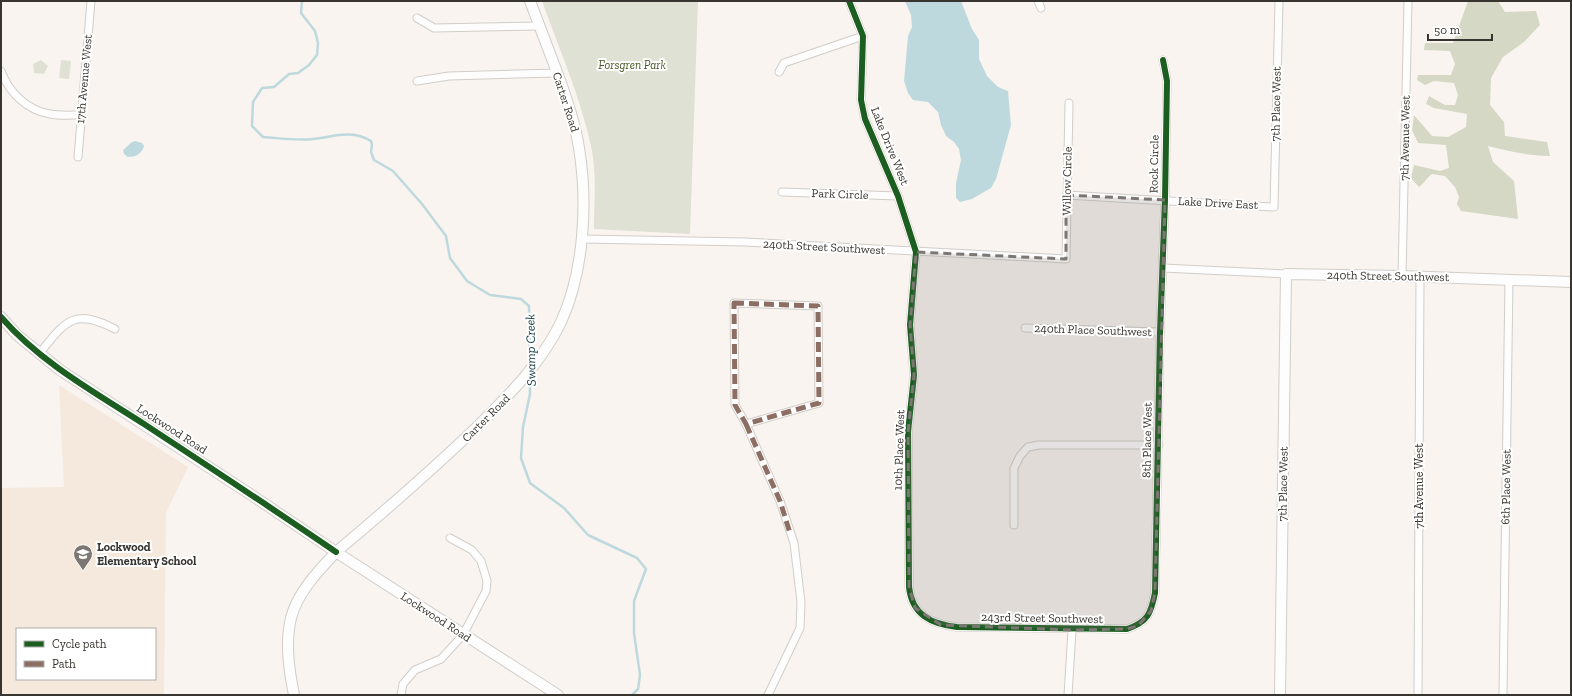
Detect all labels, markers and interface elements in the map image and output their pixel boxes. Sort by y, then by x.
scale bar [1428,16,1492,42]
text: 50 m [1434,23,1461,37]
street label: 17th Avenue West [73,33,95,124]
park label: Forsgren Park [598,58,666,72]
street label: 7th Place West [1268,66,1284,142]
street label: Carter Road [550,70,582,134]
street label: 7th Avenue West [1397,95,1413,181]
street label: Lake Drive West [868,105,912,188]
street label: Rock Circle [1146,134,1162,193]
street label: Willow Circle [1059,146,1075,216]
street label: Park Circle [811,186,869,202]
street label: Lake Drive East [1178,194,1259,212]
street label: 240th Street Southwest [763,237,886,257]
street label: 240th Street Southwest [1327,268,1450,284]
water label: Swamp Creek [522,314,539,386]
street label: 240th Place Southwest [1034,321,1153,339]
street label: Carter Road [459,391,513,445]
street label: Lockwood Road [134,401,210,457]
street label: 8th Place West [1139,402,1155,478]
street label: 10th Place West [891,409,907,491]
street label: 7th Avenue West [1412,443,1426,529]
street label: 7th Place West [1275,446,1291,522]
street label: 6th Place West [1498,449,1514,525]
place label: Lockwood Elementary School [97,540,197,568]
school or university icon: Lockwood Elementary School [72,543,94,571]
street label: Lockwood Road [398,589,474,645]
street label: 243rd Street Southwest [981,610,1104,626]
legend [16,628,156,680]
text: Cycle path [52,637,107,651]
text: Path [52,657,76,671]

